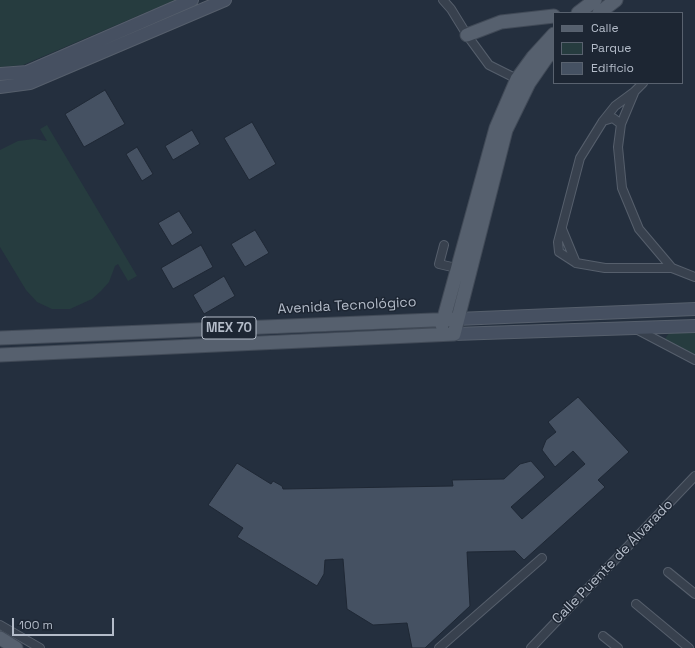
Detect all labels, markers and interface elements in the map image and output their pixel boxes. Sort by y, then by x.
legend [553,12,683,84]
text: Calle [591,20,619,36]
text: Parque [591,40,631,56]
text: Edificio [591,60,634,76]
street label: Avenida Tecnológico [277,294,417,318]
road number: MEX 70 [202,317,256,339]
street label: Calle Puente de Álvarado [549,496,677,628]
scale bar [14,610,116,636]
text: 100 m [19,617,53,633]

